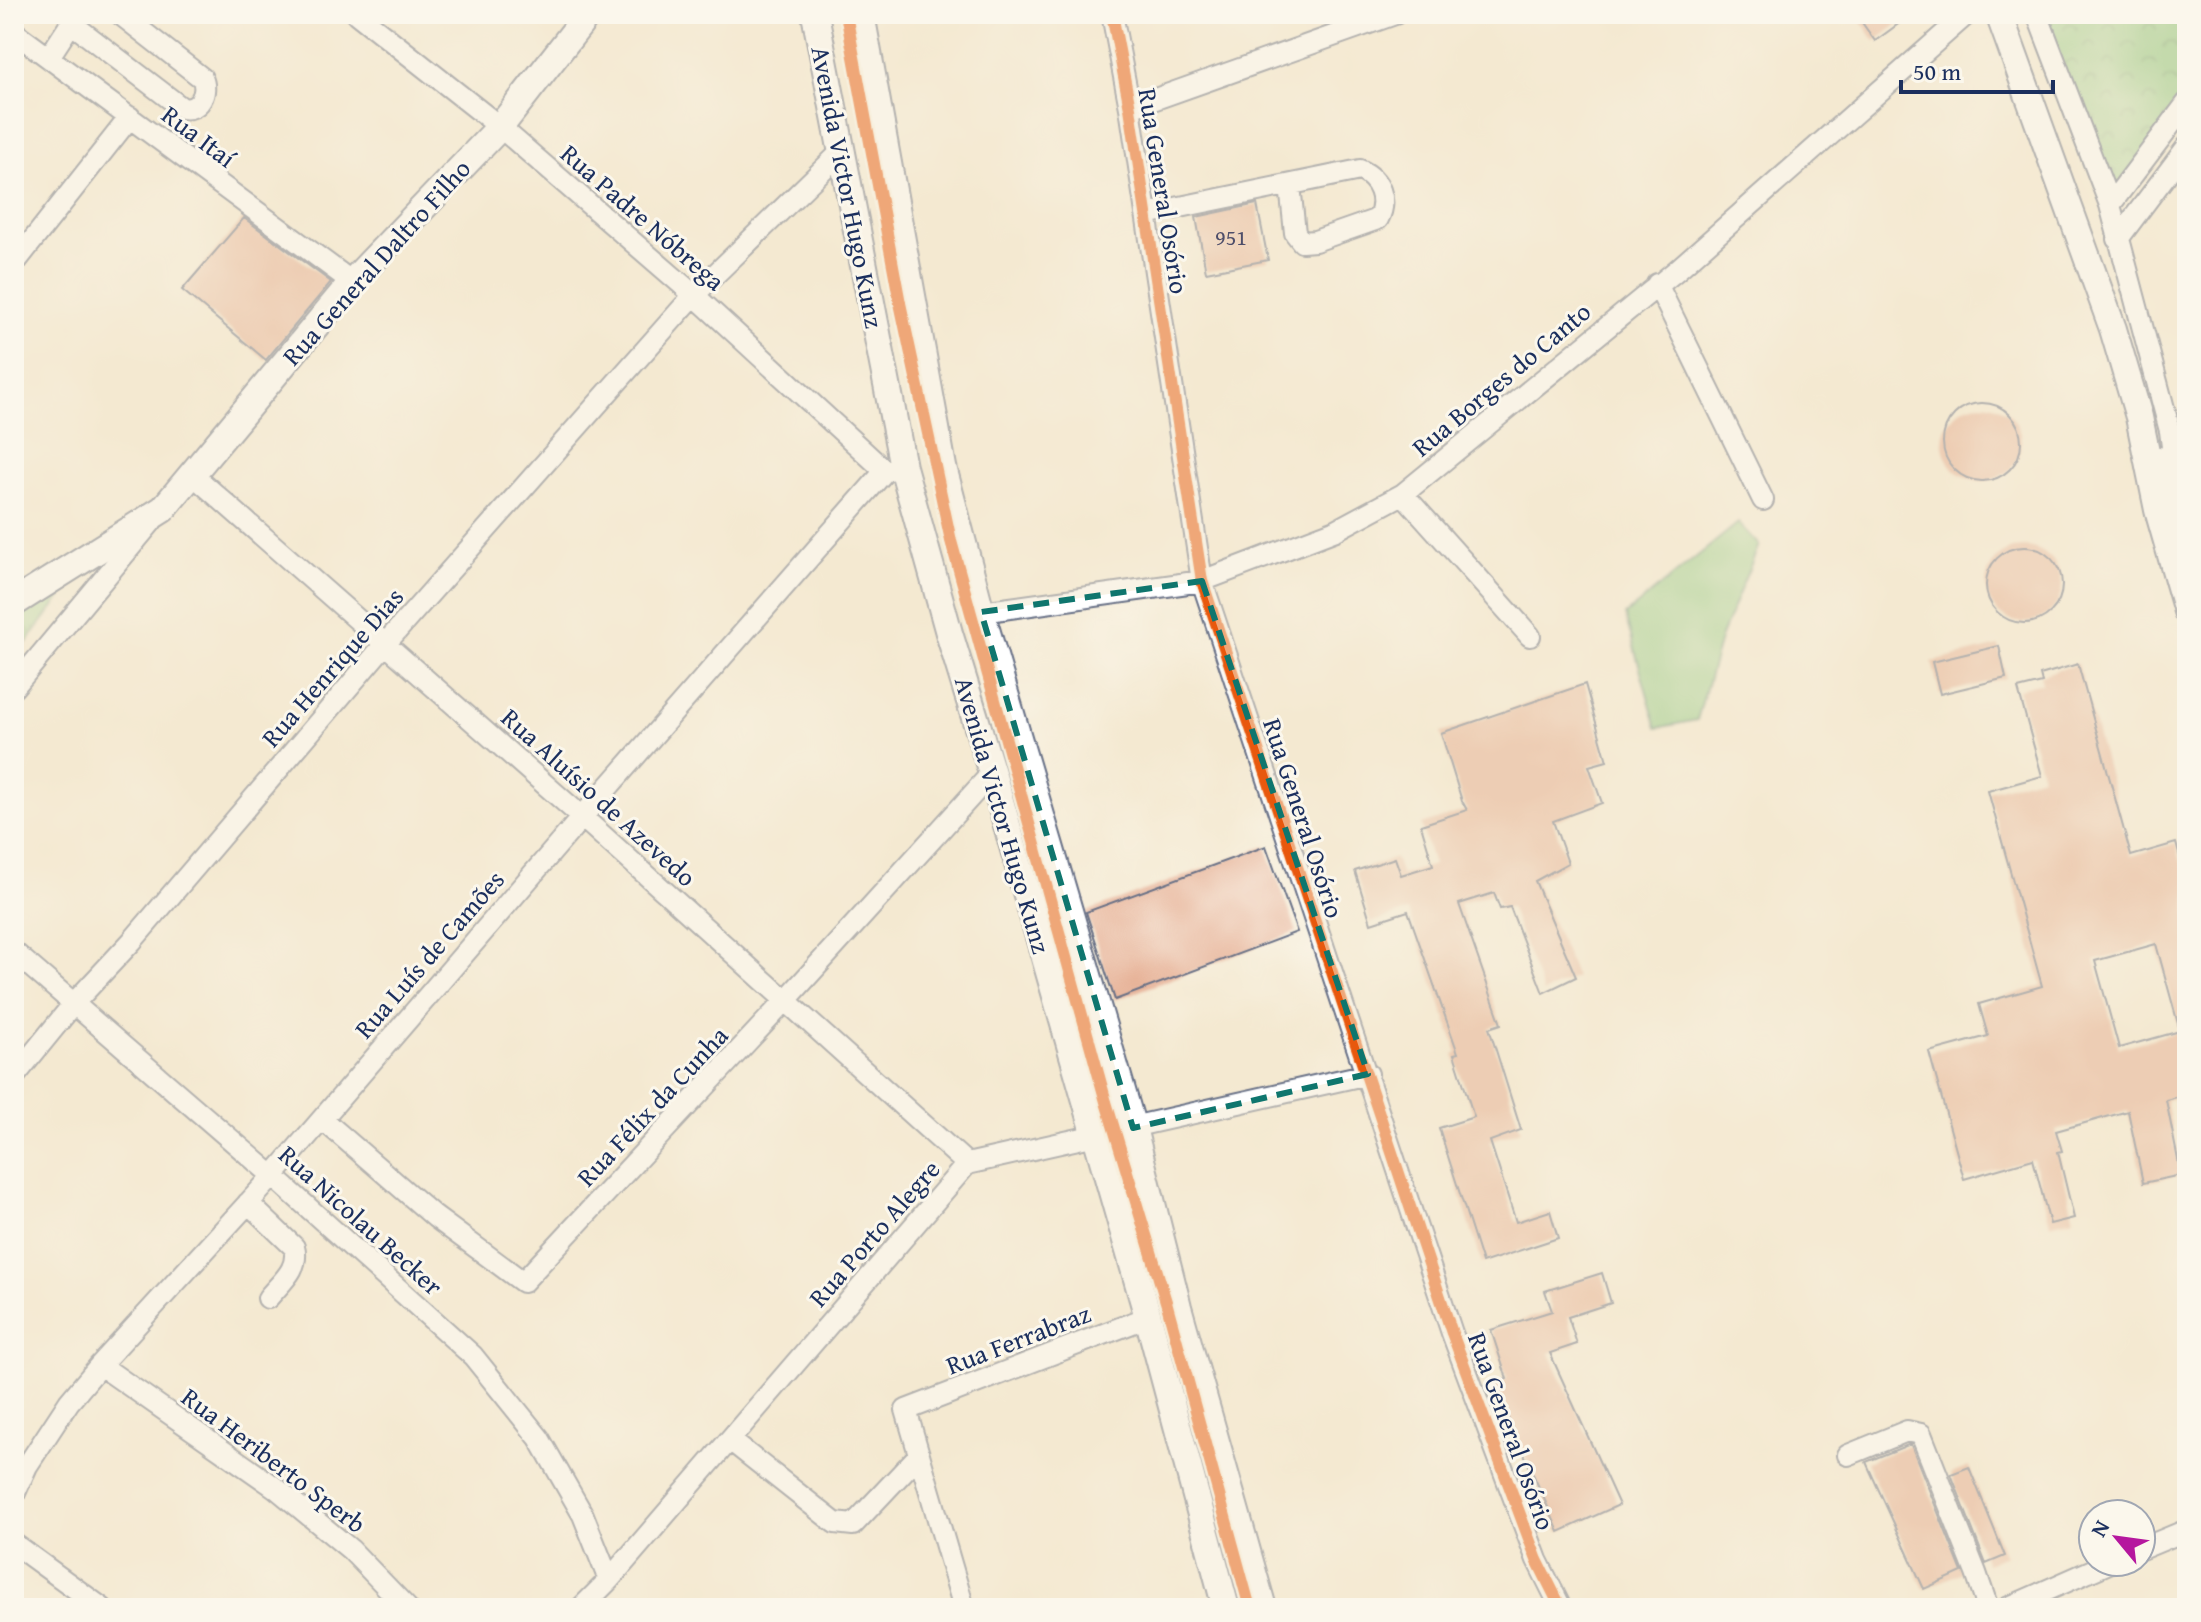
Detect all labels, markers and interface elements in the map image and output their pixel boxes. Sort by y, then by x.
street label: Avenida Victor Hugo Kunz [802,43,894,331]
scale bar [1901,44,2053,94]
text: 50 m [1913,54,1961,89]
street label: Rua General Osório [1128,85,1200,297]
street label: Rua Itaí [154,95,245,177]
street label: Rua Padre Nóbrega [552,134,734,300]
street label: Rua General Daltro Filho [272,150,480,374]
house number: 951 [1215,221,1247,253]
street label: Rua Borges do Canto [1403,292,1599,466]
street label: Rua Henrique Dias [252,579,412,755]
street label: Avenida Victor Hugo Kunz [945,672,1061,958]
street label: Rua Aluísio de Azevedo [493,699,705,895]
street label: Rua General Osório [1253,713,1355,923]
street label: Rua Luís de Camões [345,861,513,1047]
street label: Rua Félix da Cunha [567,1016,737,1195]
street label: Rua Nicolau Becker [270,1136,452,1305]
street label: Rua Porto Alegre [799,1151,949,1315]
street label: Rua Ferrabraz [940,1294,1096,1384]
street label: Rua General Osório [1458,1327,1566,1535]
street label: Rua Heriberto Sperb [174,1378,374,1542]
north arrow [2077,1498,2157,1578]
text: N [2082,1514,2117,1542]

